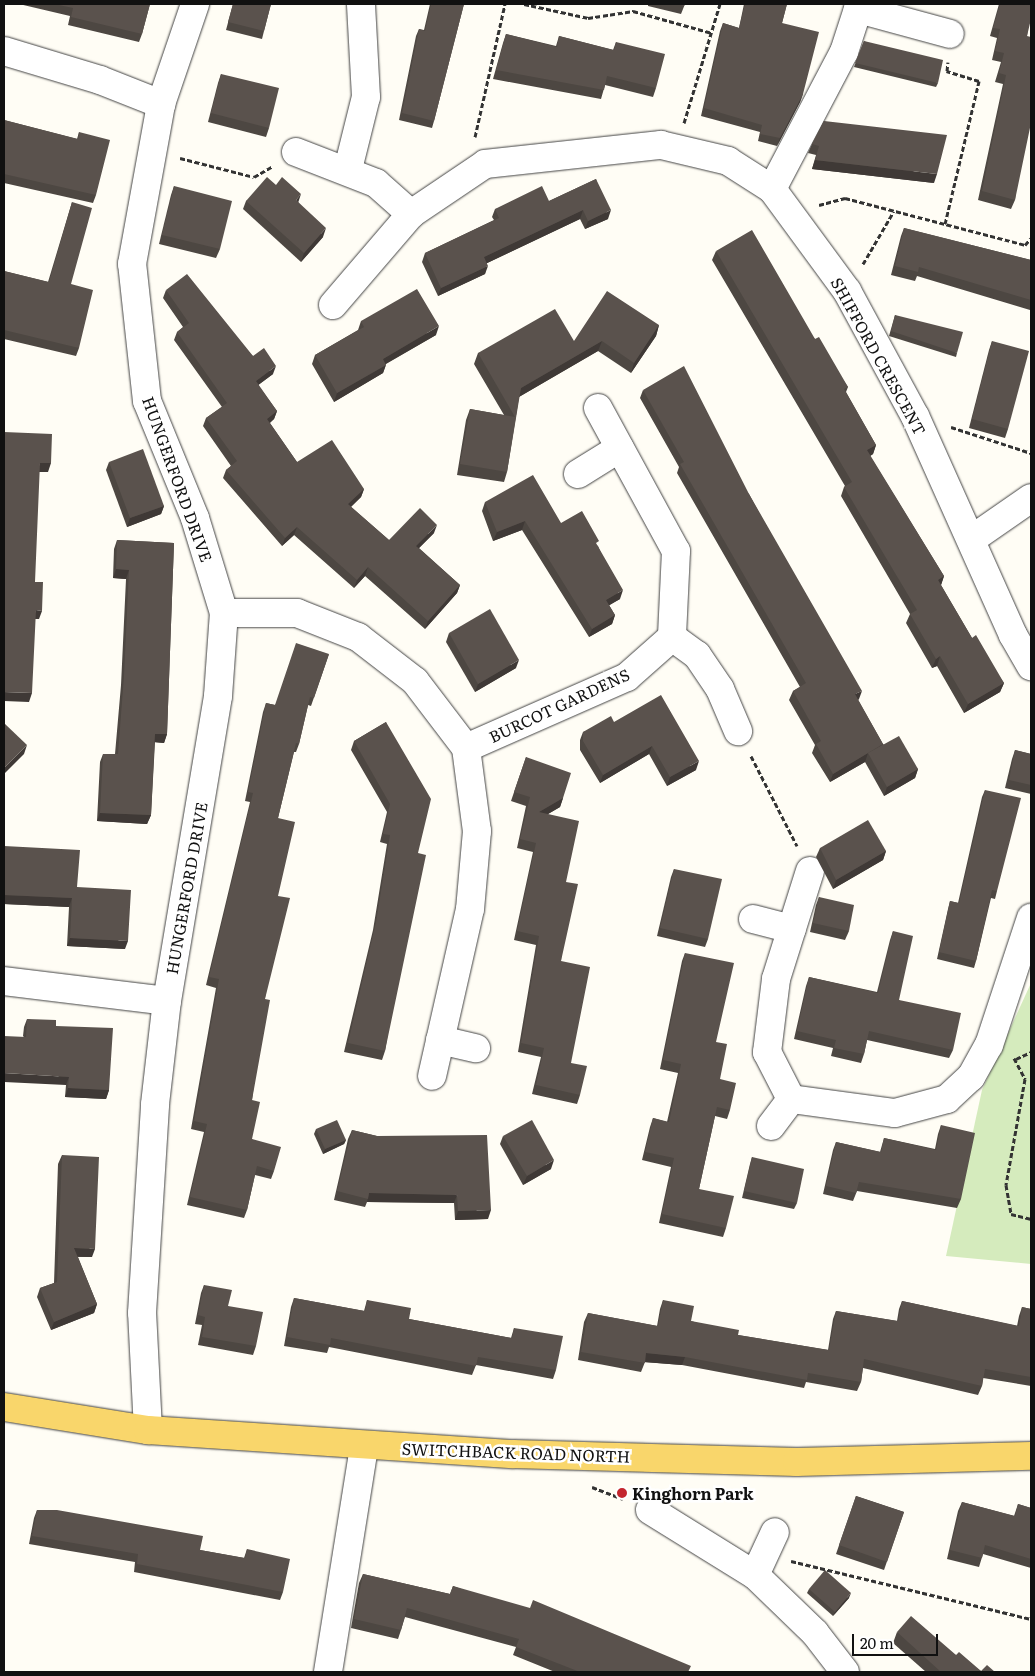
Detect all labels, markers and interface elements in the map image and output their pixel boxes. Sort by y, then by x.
street label: SHIFFORD CRESCENT [828,274,930,438]
street label: HUNGERFORD DRIVE [139,394,217,564]
street label: BURCOT GARDENS [486,664,632,746]
street label: HUNGERFORD DRIVE [161,800,211,976]
street label: SWITCHBACK ROAD NORTH [401,1438,631,1466]
place label: Kinghorn Park [632,1483,753,1503]
marker: Kinghorn Park [616,1487,628,1499]
scale bar [855,1624,941,1656]
text: 20 m [860,1631,894,1654]

